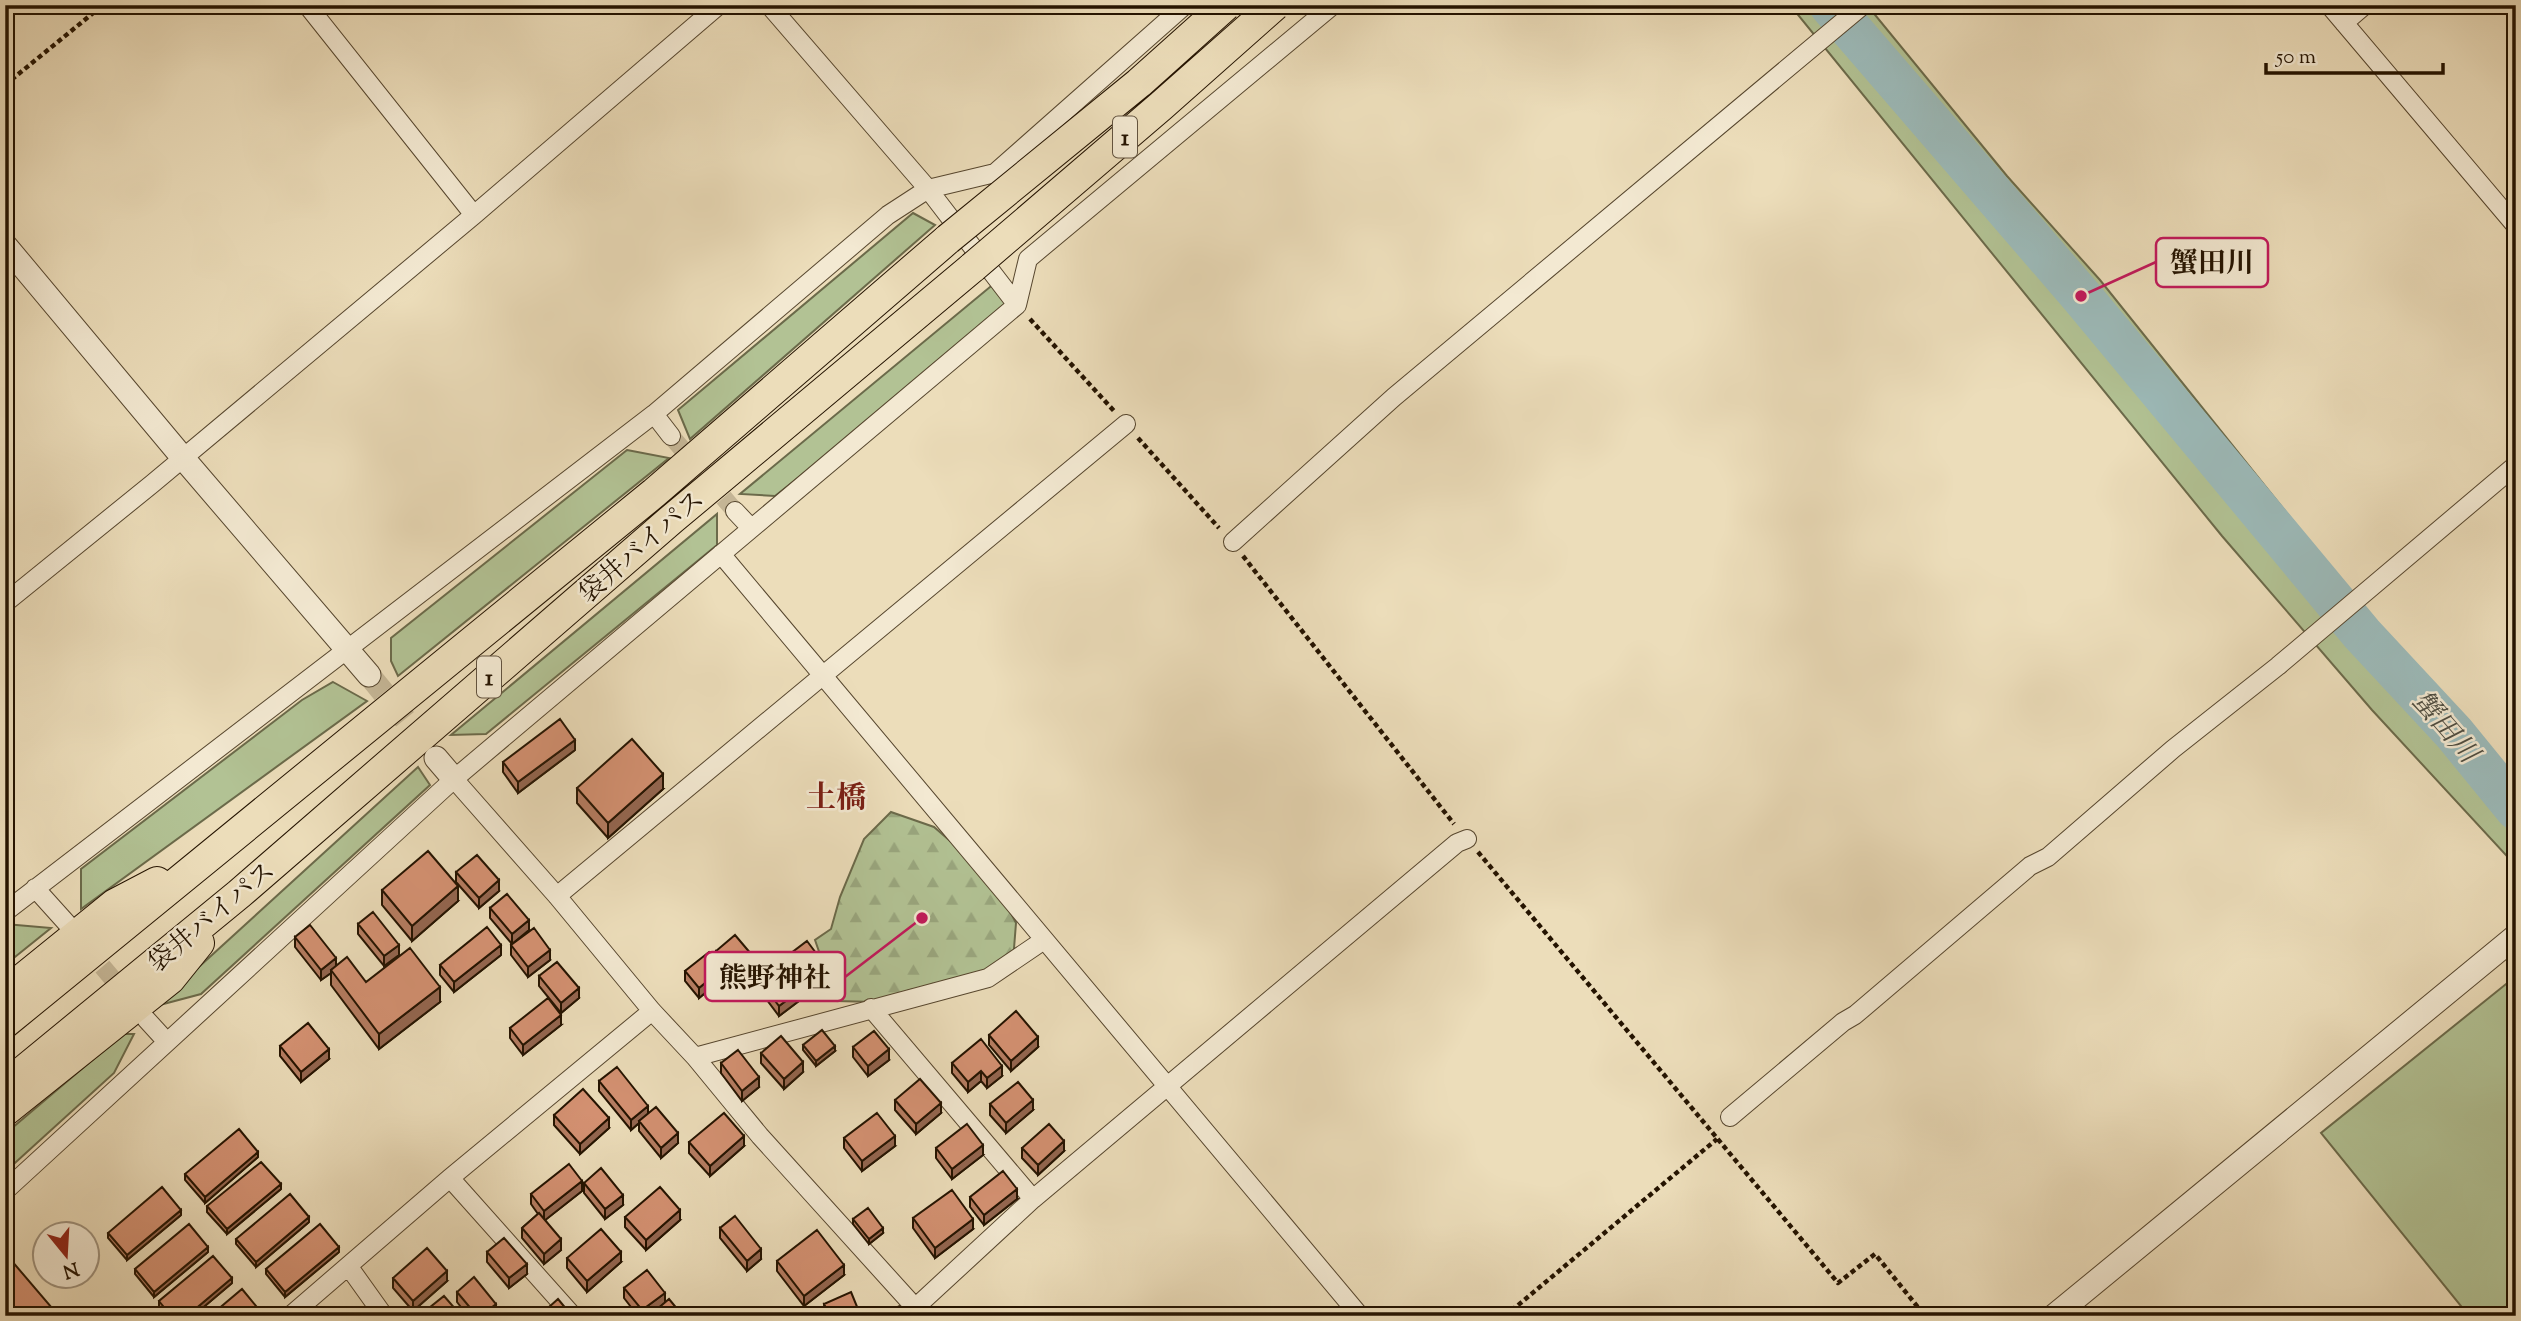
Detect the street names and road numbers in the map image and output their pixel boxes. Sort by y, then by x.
road number: 1 [1113,117,1137,158]
street label: 袋井バイパス [572,483,713,613]
road number: 1 [477,656,501,698]
street label: 袋井バイパス [141,854,284,982]

